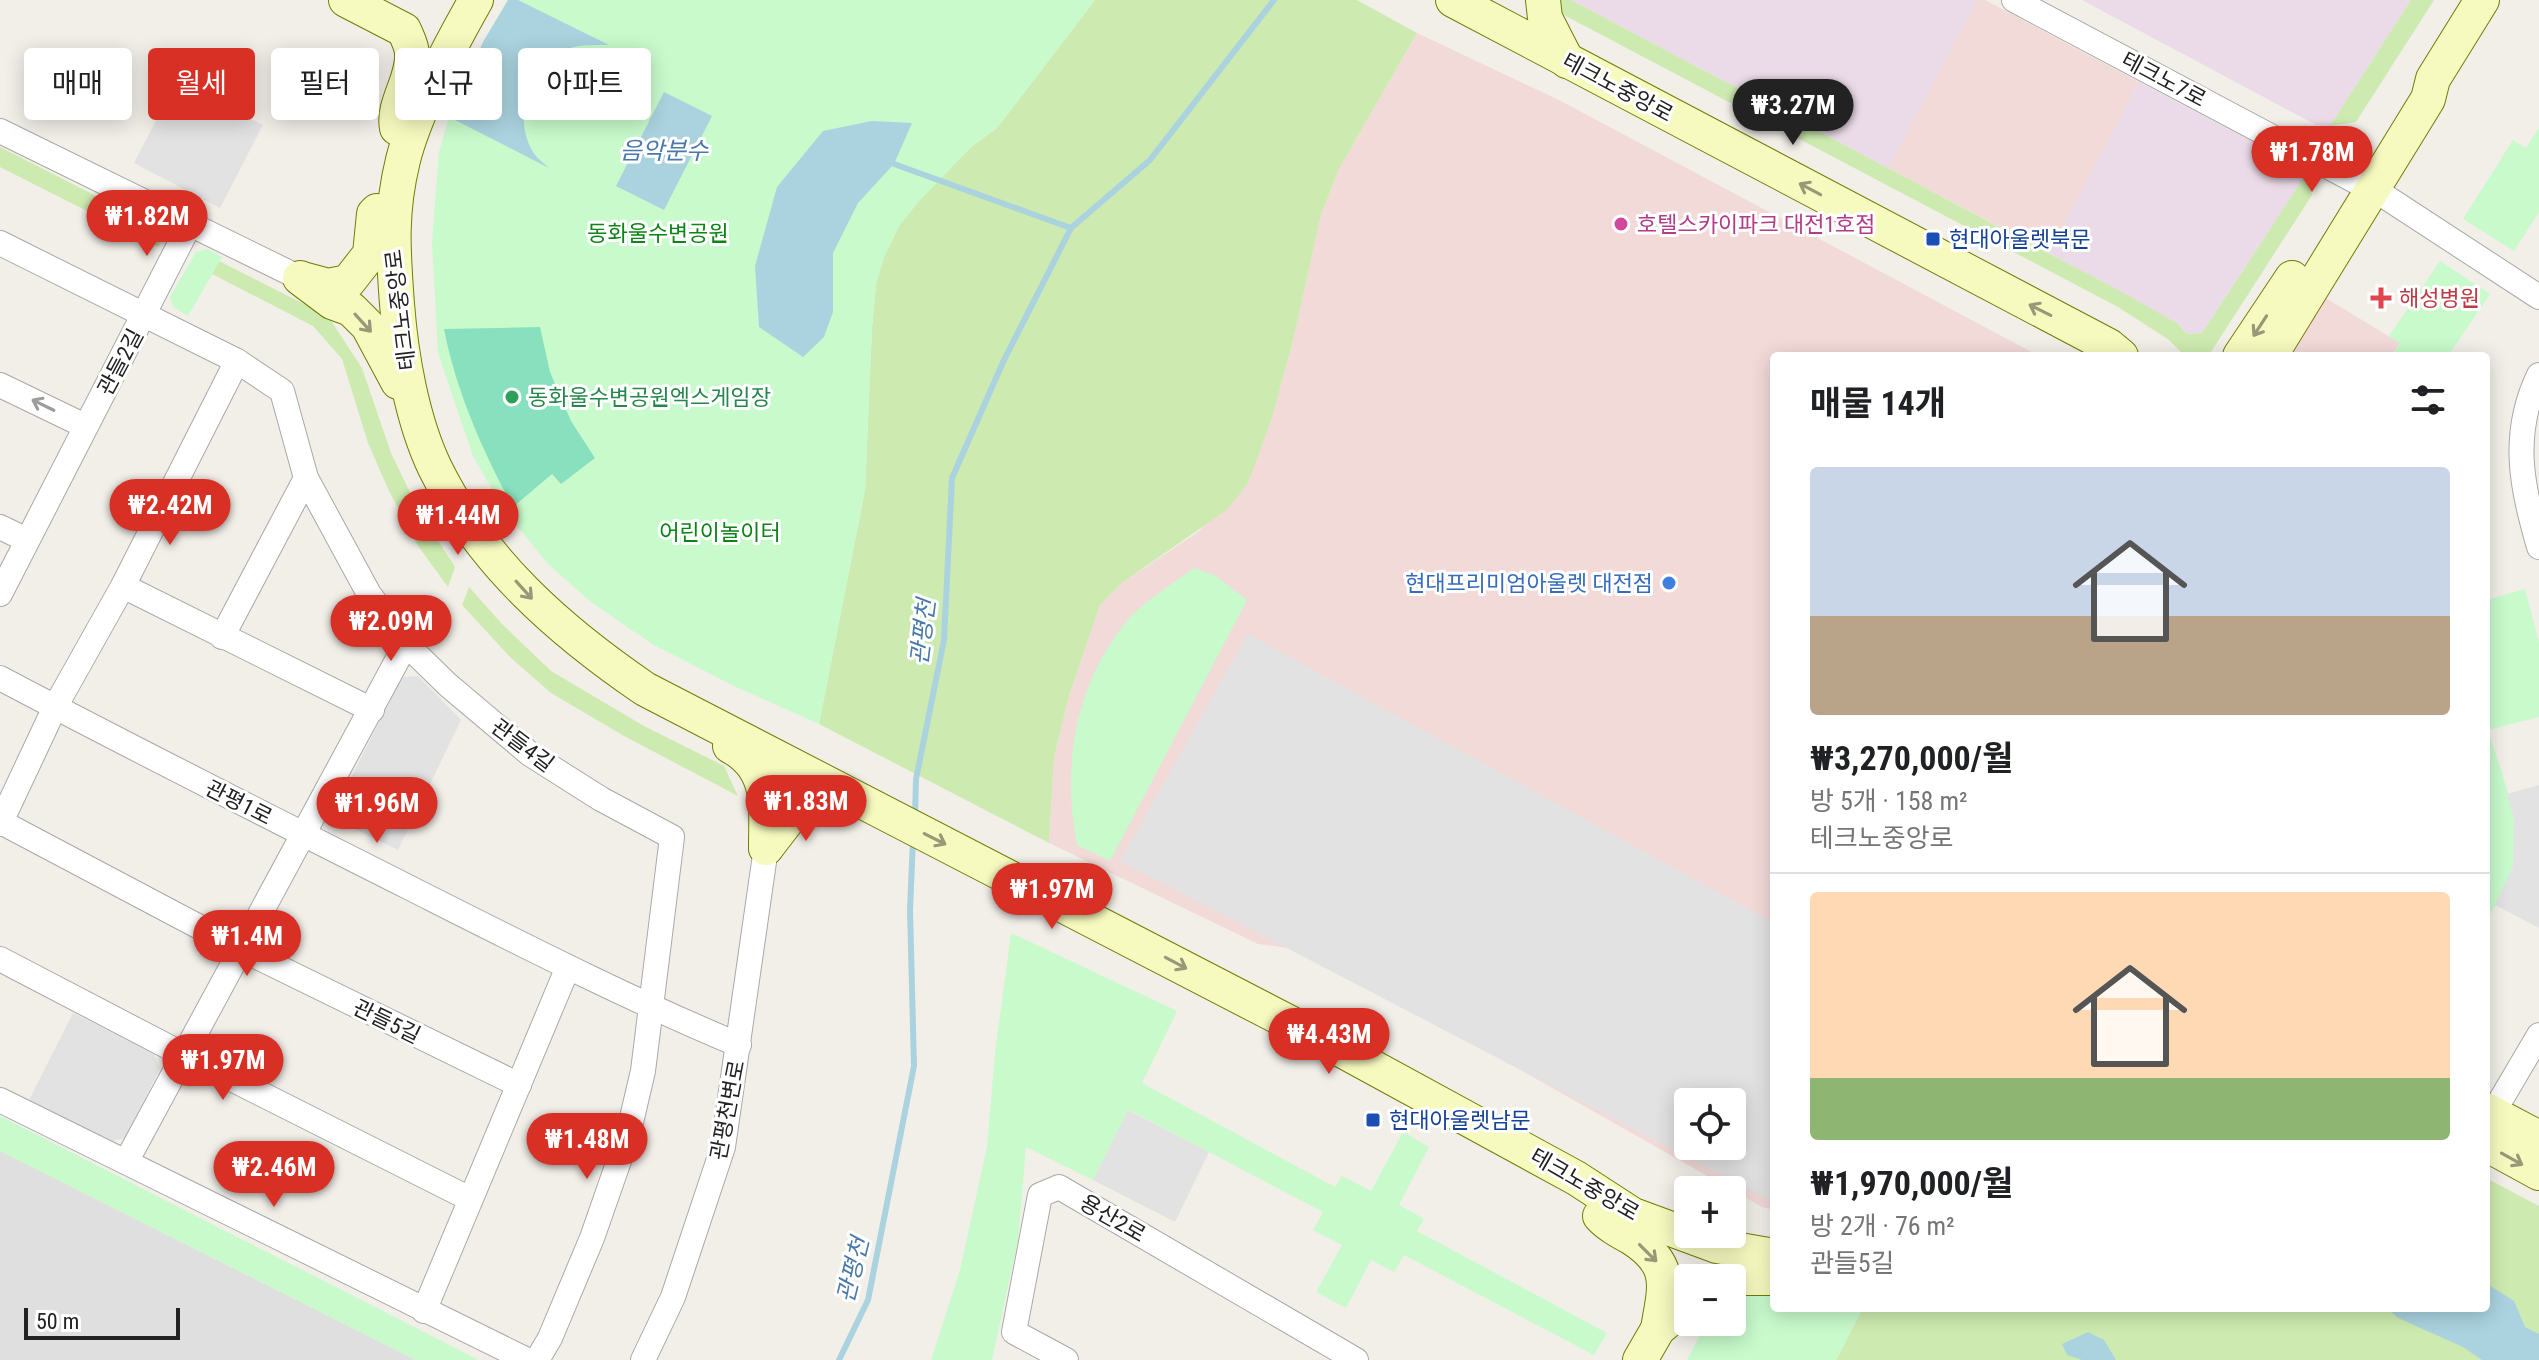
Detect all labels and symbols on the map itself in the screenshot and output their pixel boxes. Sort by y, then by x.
street label: 테크노7로 [2117,47,2210,112]
street label: 테크노중앙로 [1558,48,1677,127]
pin: ₩3.27M [1728,79,1858,147]
pin: ₩1.78M [2247,126,2377,194]
water label: 음악분수 [620,137,709,165]
one-way arrow [1799,180,1823,196]
pin: ₩1.82M [82,190,212,258]
place label: 호텔스카이파크 대전1호점 [1637,212,1876,237]
marker: 호텔스카이파크 대전1호점 [1612,215,1630,233]
park label: 동화울수변공원 [587,221,729,246]
place label: 현대아울렛북문 [1949,227,2091,252]
marker: 현대아울렛북문 [1924,230,1942,248]
street label: 테크노중앙로 [381,248,420,372]
place label: 해성병원 [2399,286,2480,311]
marker: 해성병원 [2370,287,2392,309]
one-way arrow [2029,301,2053,317]
one-way arrow [354,312,372,332]
one-way arrow [2252,314,2268,337]
street label: 관들2길 [93,325,148,400]
place label: 동화울수변공원엑스게임장 [528,385,771,410]
marker: 동화울수변공원엑스게임장 [503,388,521,406]
one-way arrow [31,397,55,413]
pin: ₩2.42M [105,479,235,547]
pin: ₩1.44M [393,489,523,557]
park label: 어린이놀이터 [659,520,781,545]
place label: 현대프리미엄아울렛 대전점 [1405,571,1653,596]
marker: 현대프리미엄아울렛 대전점 [1660,574,1678,592]
one-way arrow [514,580,532,600]
pin: ₩2.09M [326,595,456,663]
water label: 관평천 [905,595,941,667]
street label: 관들4길 [487,714,559,777]
street label: 관평1로 [201,775,276,830]
pin: ₩1.83M [741,775,871,843]
pin: ₩1.96M [312,777,442,845]
one-way arrow [923,832,947,847]
pin: ₩1.97M [987,863,1117,931]
pin: ₩1.4M [191,910,303,978]
one-way arrow [1163,955,1187,971]
street label: 관들5길 [349,995,424,1048]
pin: ₩4.43M [1264,1008,1394,1076]
pin: ₩1.97M [158,1034,288,1102]
street label: 관평천변로 [706,1058,749,1162]
place label: 현대아울렛남문 [1389,1108,1531,1133]
marker: 현대아울렛남문 [1364,1111,1382,1129]
pin: ₩1.48M [522,1113,652,1181]
pin: ₩2.46M [209,1141,339,1209]
street label: 테크노중앙로 [1526,1143,1644,1226]
one-way arrow [2500,1151,2524,1167]
street label: 용산2로 [1075,1190,1150,1247]
water label: 관평천 [831,1232,875,1306]
one-way arrow [1638,1243,1657,1262]
scale bar [24,1304,180,1340]

